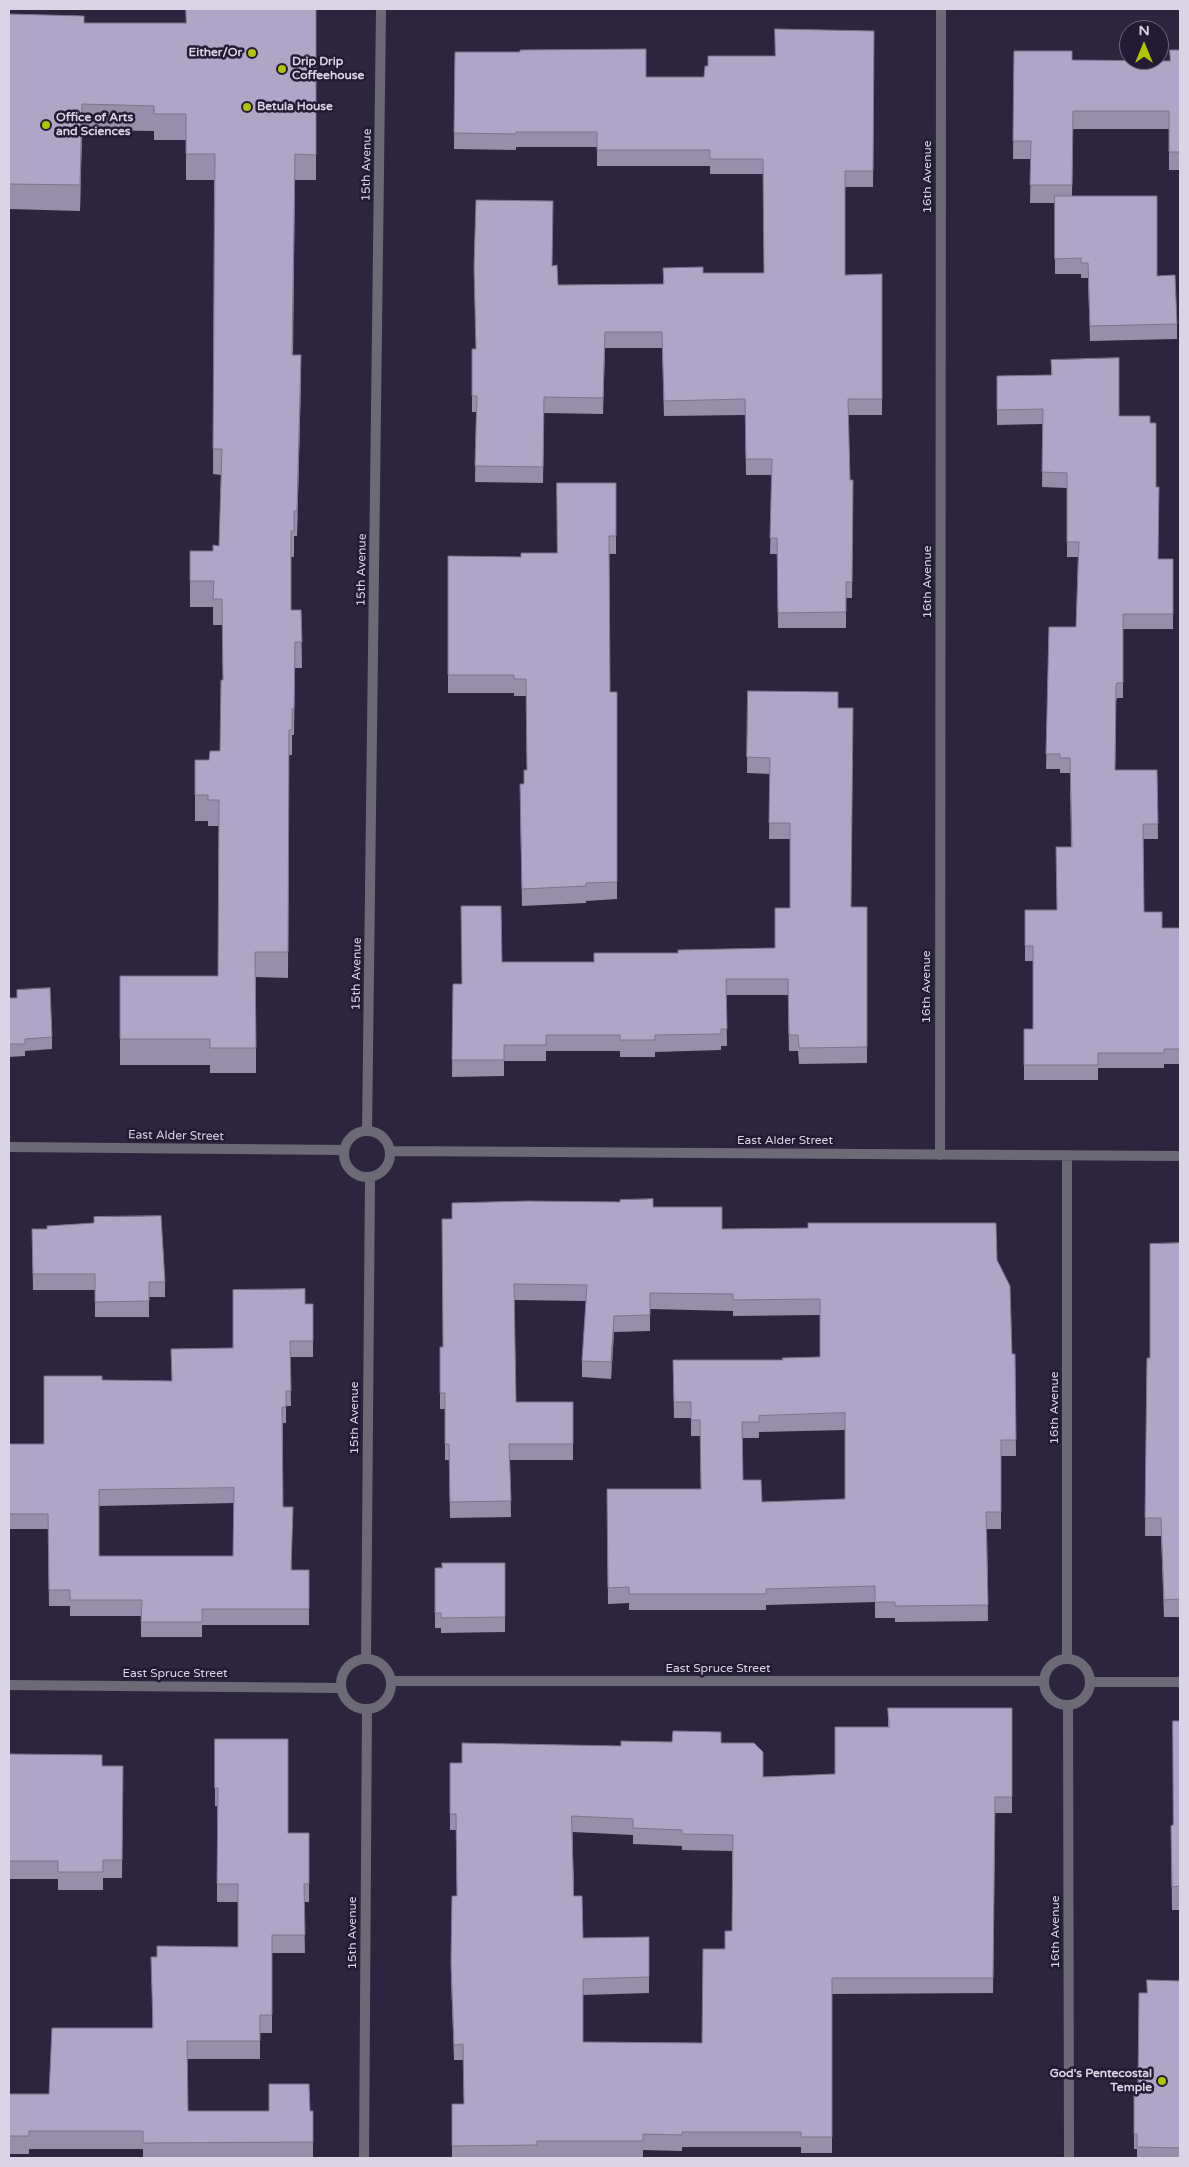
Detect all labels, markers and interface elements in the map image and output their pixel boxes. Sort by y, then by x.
north arrow [1119,20,1169,70]
text: N [1138,22,1150,39]
place label: Either/Or [189,46,242,60]
marker: Either/Or [246,47,258,59]
place label: Drip Drip Coffeehouse [292,55,364,83]
marker: Drip Drip Coffeehouse [276,63,288,75]
place label: Betula House [257,100,333,114]
marker: Betula House [241,101,253,113]
place label: Office of Arts and Sciences [56,111,133,139]
marker: Office of Arts and Sciences [40,119,52,131]
street label: 15th Avenue [359,128,375,202]
street label: 16th Avenue [921,140,935,214]
street label: 15th Avenue [354,533,370,607]
street label: 16th Avenue [921,545,935,619]
street label: 15th Avenue [349,937,365,1011]
street label: 16th Avenue [920,950,934,1024]
street label: East Alder Street [128,1128,224,1144]
street label: East Alder Street [737,1134,833,1148]
street label: 16th Avenue [1048,1371,1062,1445]
street label: 15th Avenue [348,1381,362,1455]
street label: East Spruce Street [665,1662,771,1676]
street label: East Spruce Street [122,1667,228,1681]
street label: 16th Avenue [1049,1895,1063,1969]
street label: 15th Avenue [346,1896,360,1970]
place label: God's Pentecostal Temple [1050,2067,1152,2095]
marker: God's Pentecostal Temple [1156,2075,1168,2087]

